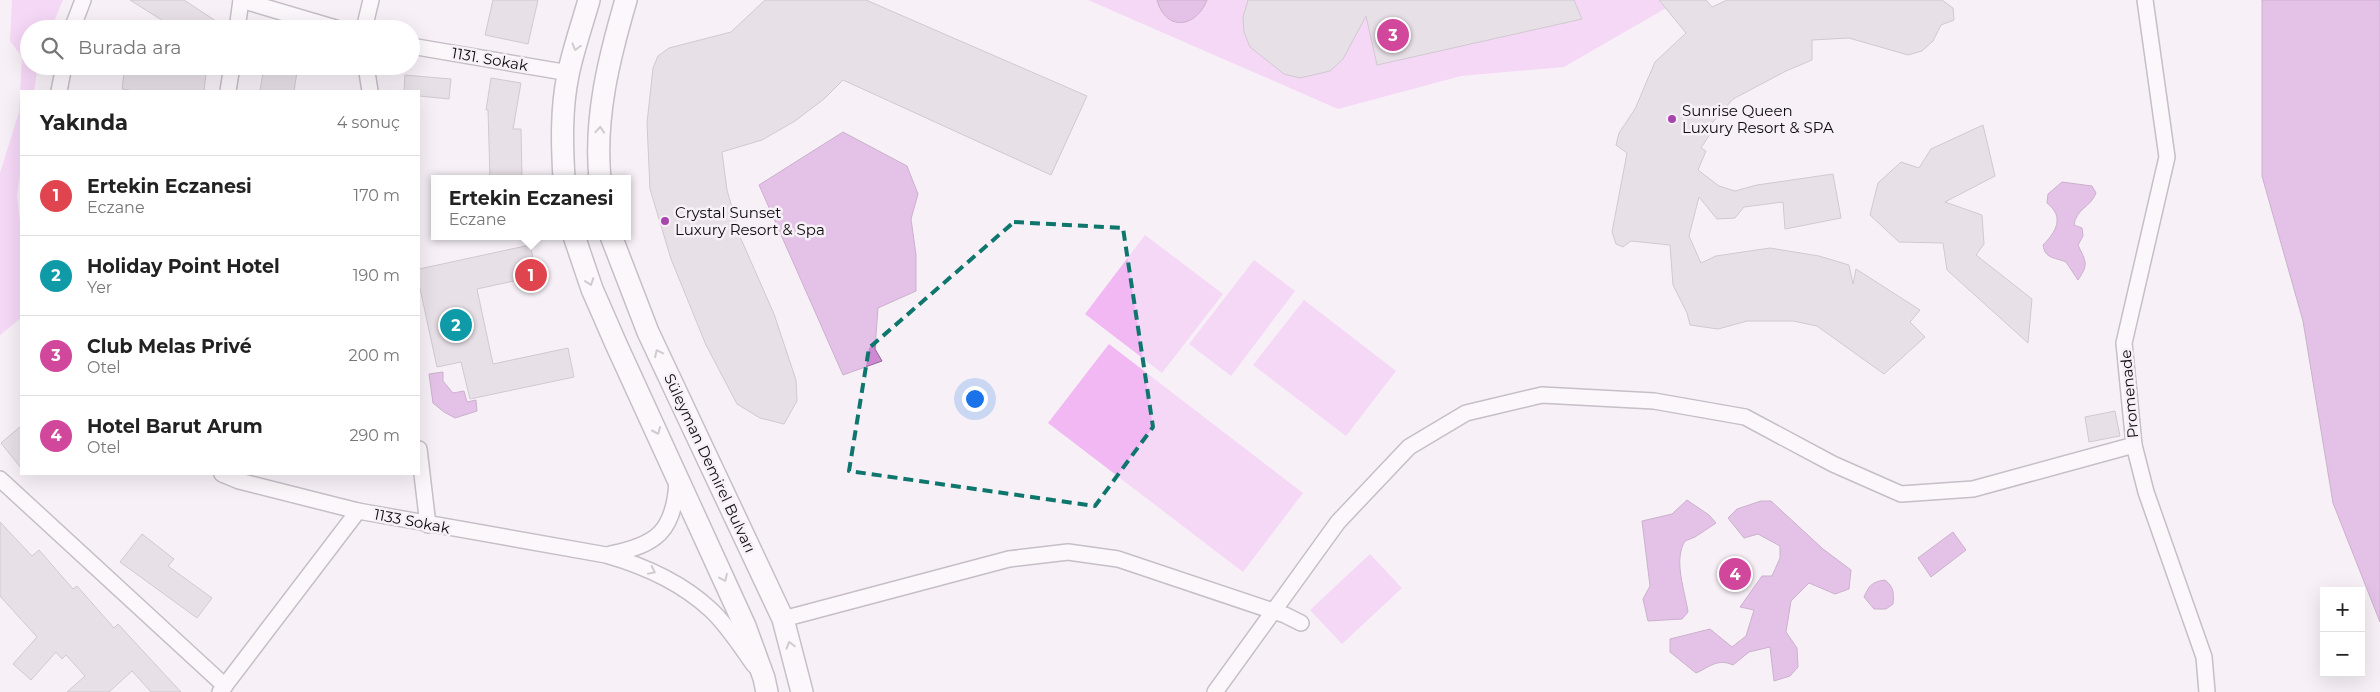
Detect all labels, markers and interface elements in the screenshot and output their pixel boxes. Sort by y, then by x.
pin: 3 [1377,16,1409,54]
search box [20,20,420,75]
icon: search [38,34,66,62]
text: Burada ara [78,36,182,59]
street label: 1131. Sokak [450,43,530,75]
one-way arrow [571,43,582,51]
place label: Sunrise Queen Luxury Resort & SPA [1682,101,1834,137]
text: Yakında [40,110,128,135]
text: 4 sonuç [337,113,400,132]
marker: Sunrise Queen Luxury Resort & SPA [1666,113,1678,125]
one-way arrow [594,126,605,134]
text: Ertekin Eczanesi [87,175,252,198]
popup [431,175,631,240]
text: 1 [53,186,59,205]
text: 170 m [353,186,400,205]
text: Ertekin Eczanesi [449,187,613,210]
text: Eczane [87,198,145,217]
place label: Crystal Sunset Luxury Resort & Spa [675,203,825,239]
text: Eczane [449,210,506,229]
marker: Crystal Sunset Luxury Resort & Spa [659,215,671,227]
text: Holiday Point Hotel [87,255,280,278]
pin: 1 [515,256,547,294]
text: 2 [51,266,61,285]
text: 190 m [353,266,400,285]
text: Yer [87,278,112,297]
one-way arrow [584,278,594,286]
pin: 2 [440,306,472,344]
text: Club Melas Privé [87,335,252,358]
text: 3 [51,346,61,365]
text: 200 m [349,346,400,365]
street label: Promenade [2116,349,2142,439]
one-way arrow [655,350,665,359]
text: Otel [87,358,121,377]
street label: Süleyman Demirel Bulvarı [660,370,760,556]
your location [962,386,988,412]
text: Hotel Barut Arum [87,415,263,438]
one-way arrow [650,425,660,434]
text: 4 [50,426,62,445]
text: 290 m [349,426,400,445]
text: Otel [87,438,121,457]
street label: 1133 Sokak [372,504,452,538]
pin: 4 [1719,555,1751,593]
one-way arrow [647,565,656,575]
one-way arrow [718,573,728,582]
map controls [2320,587,2365,677]
button: + [2320,587,2365,632]
button: − [2320,632,2365,677]
one-way arrow [786,641,796,649]

